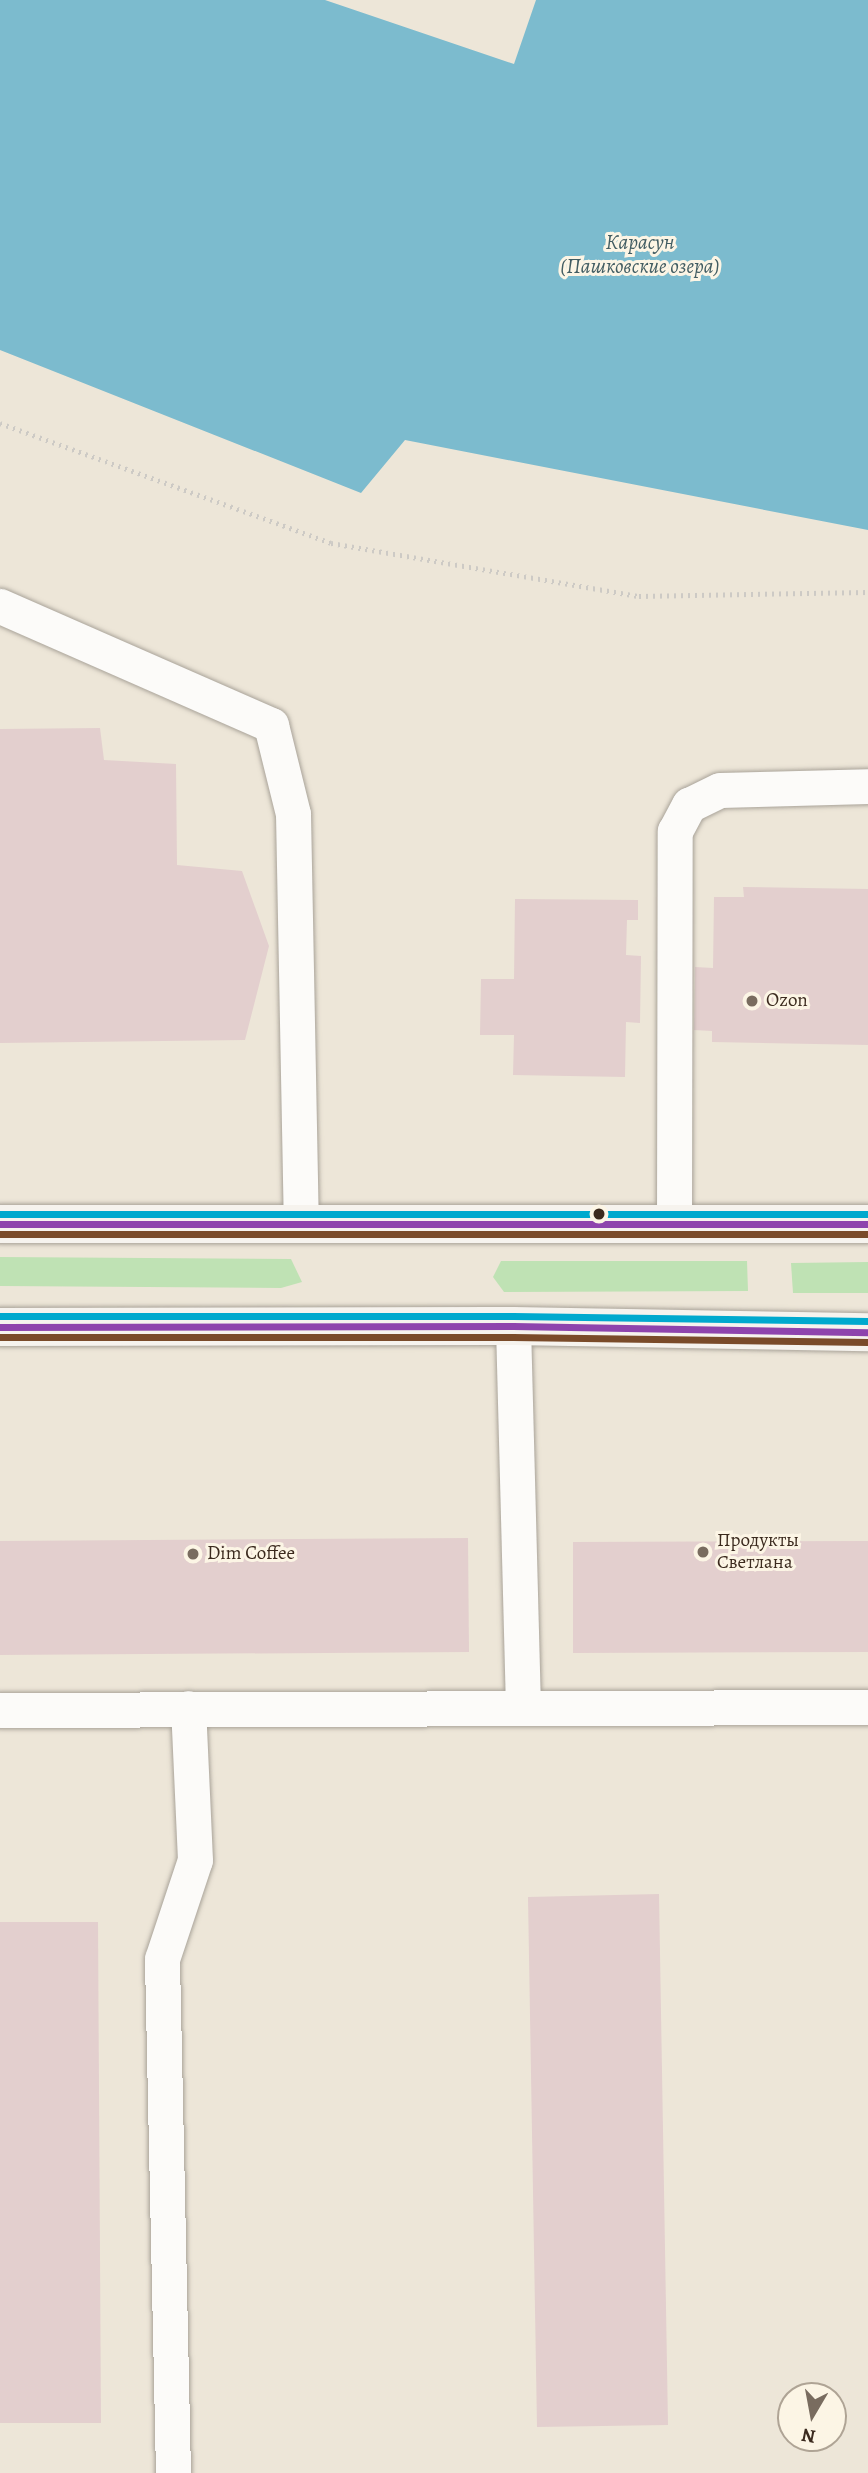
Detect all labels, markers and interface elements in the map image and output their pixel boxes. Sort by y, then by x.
water label: Карасун (Пашковские озера) [560,229,720,279]
place label: Ozon [766,990,808,1012]
marker: Ozon [744,993,760,1009]
unlabelled marker [592,1207,606,1221]
place label: Продукты Светлана [717,1530,799,1574]
place label: Dim Coffee [207,1543,295,1565]
marker: Продукты Светлана [695,1544,711,1560]
marker: Dim Coffee [185,1546,201,1562]
north arrow [777,2382,847,2452]
text: N [800,2422,818,2450]

